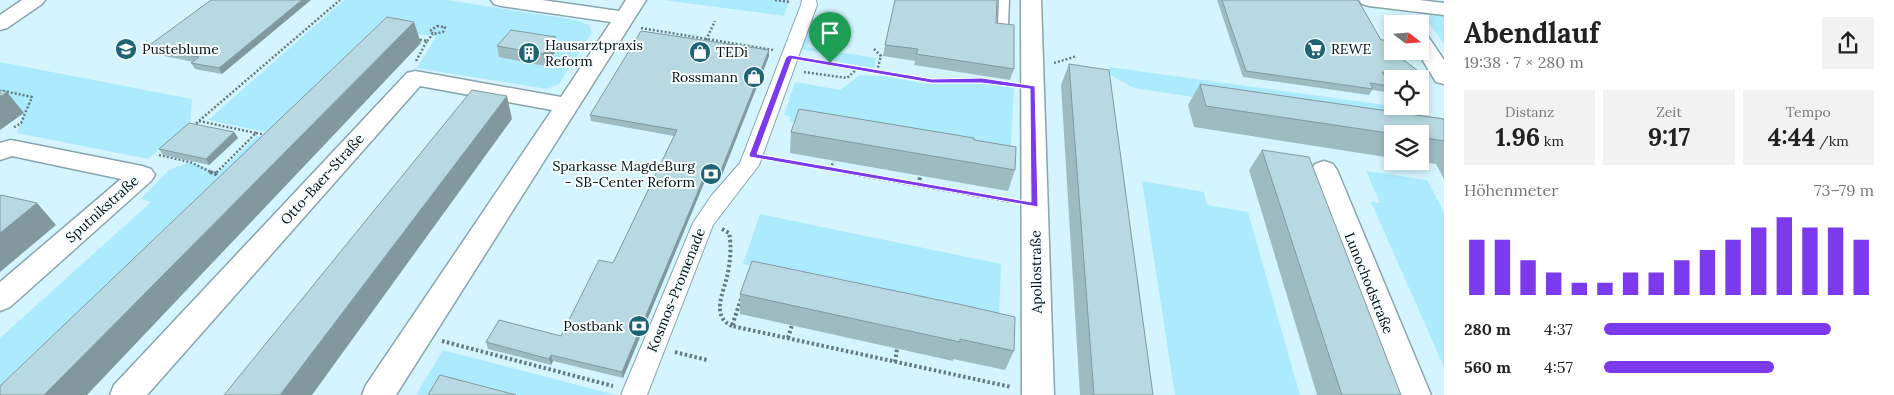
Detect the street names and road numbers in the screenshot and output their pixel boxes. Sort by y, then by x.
street label: Otto-Baer-Straße [276,129,368,228]
street label: Sputnikstraße [62,171,143,247]
street label: Kosmos-Promenade [643,225,709,355]
street label: Apollostraße [1026,230,1046,315]
street label: Lunochodstraße [1340,230,1398,337]

